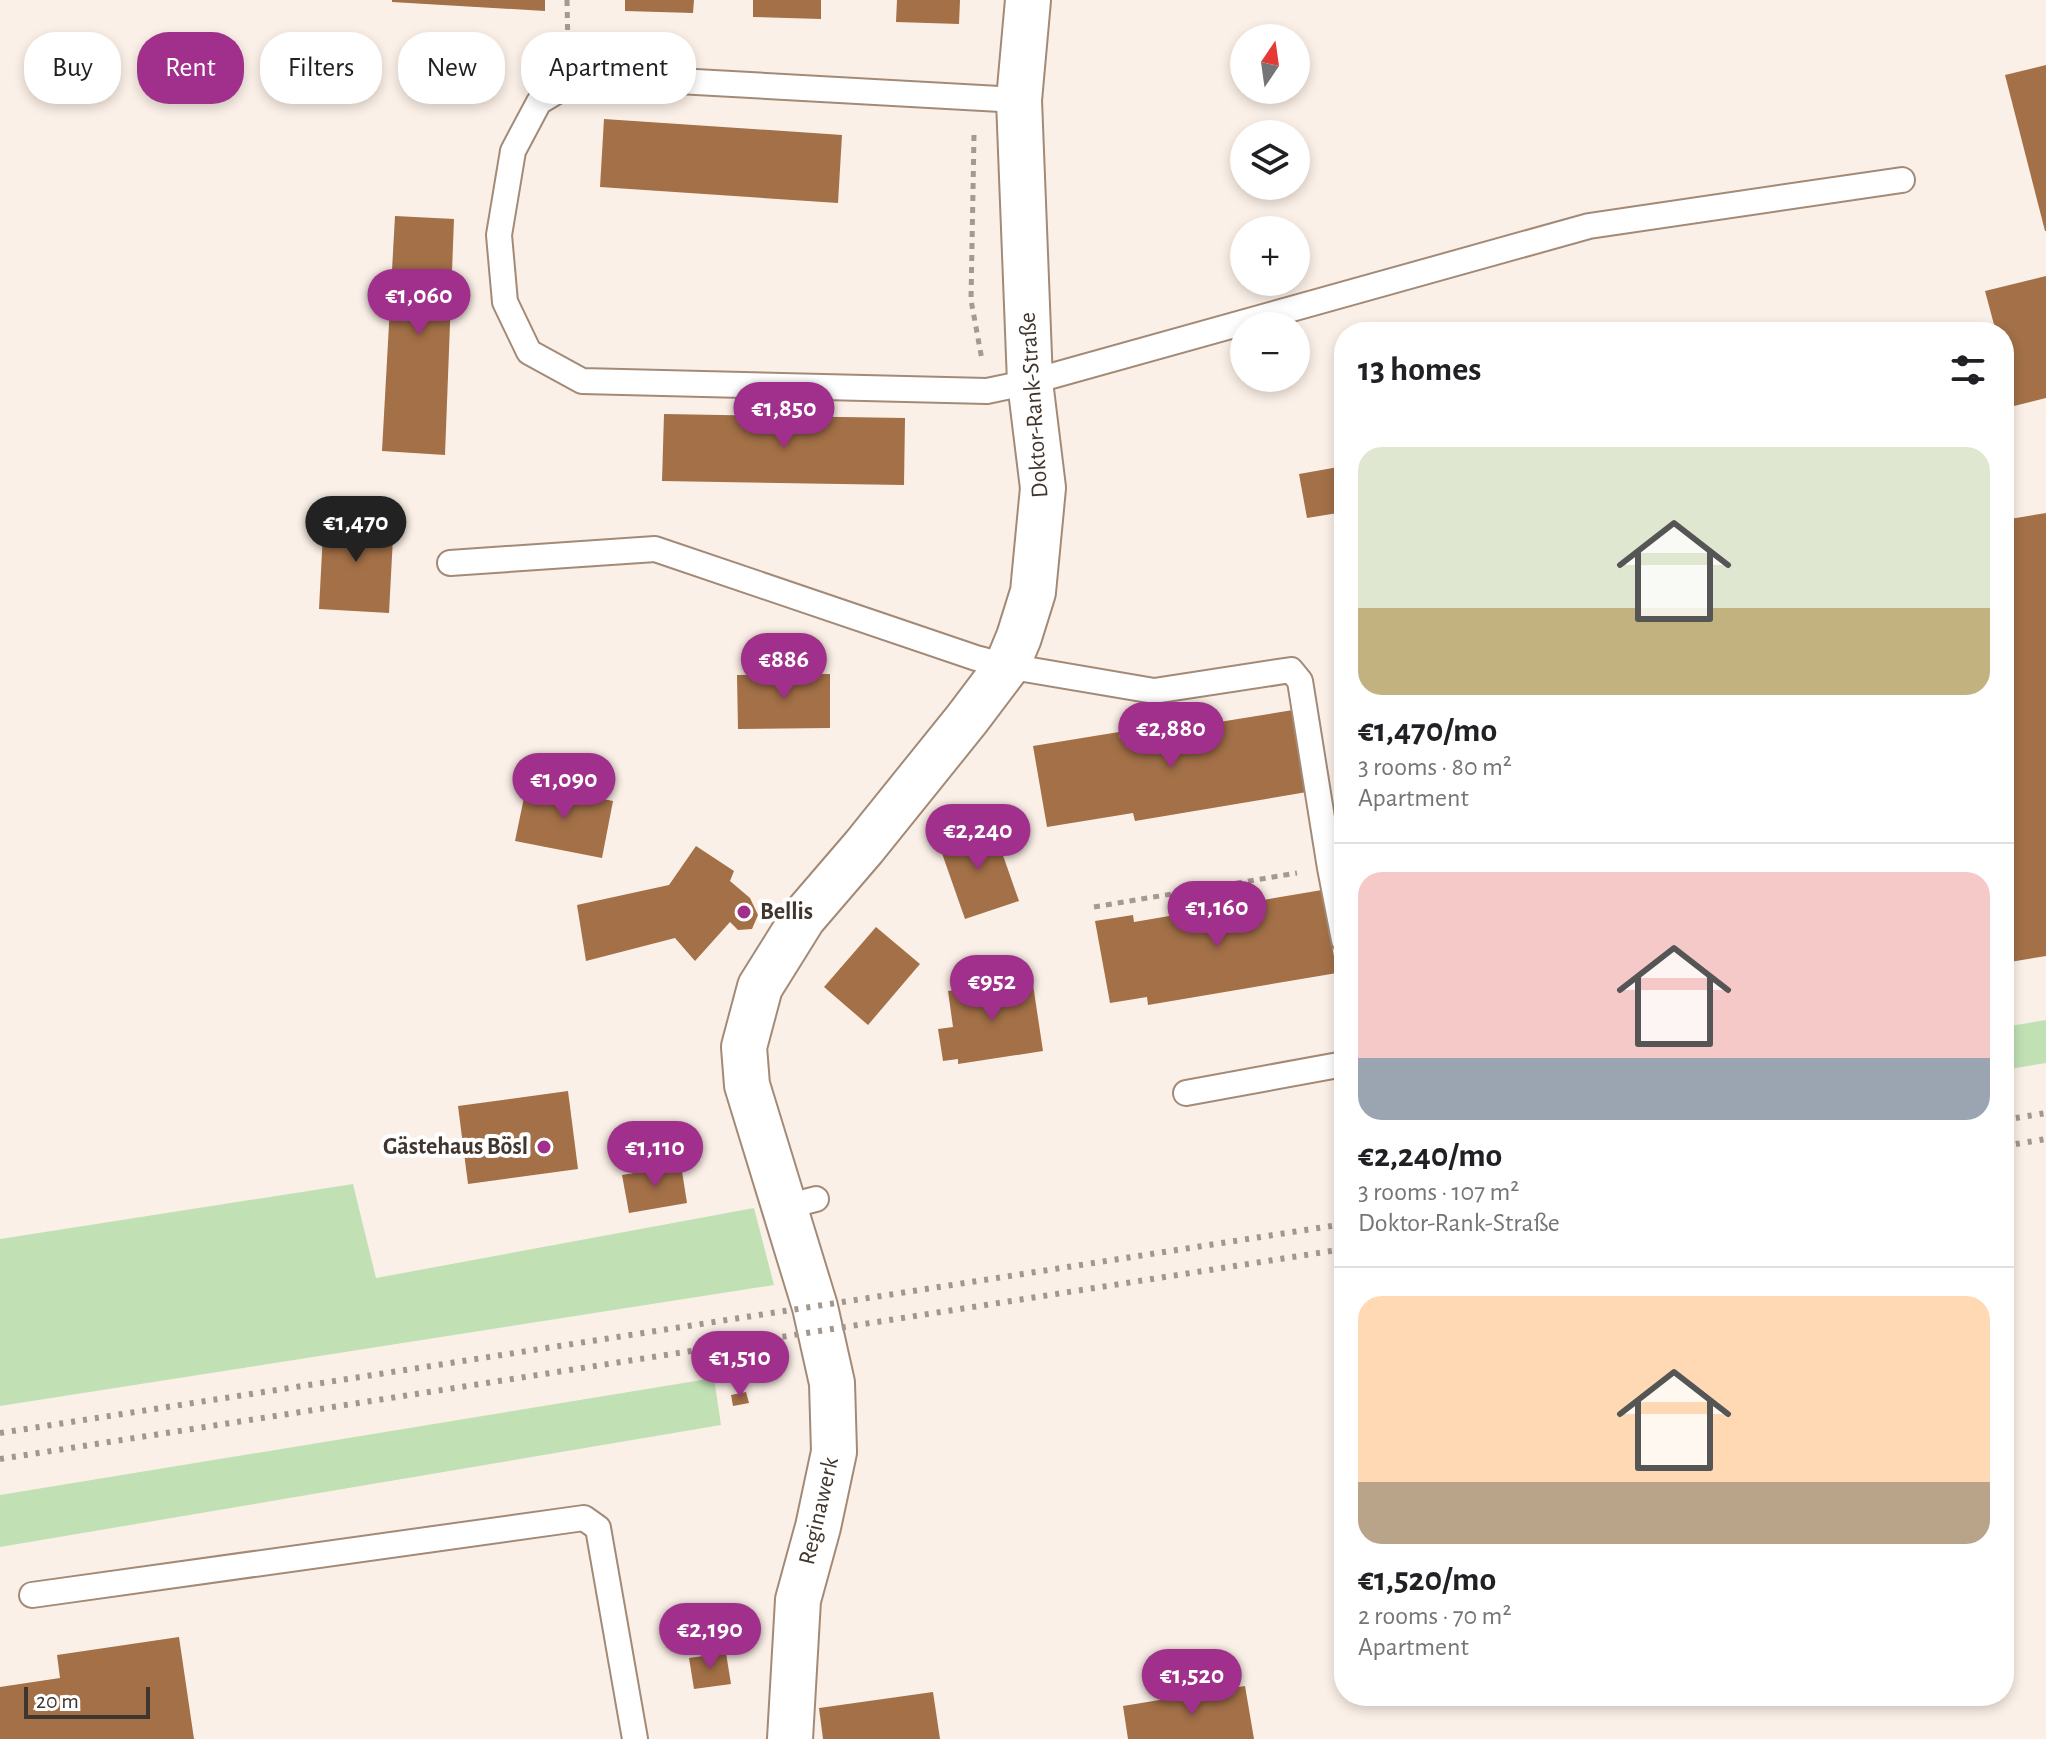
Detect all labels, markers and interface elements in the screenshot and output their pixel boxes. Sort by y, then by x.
north arrow [1230,24,1310,104]
map controls [1230,24,1310,392]
chip: Buy [24,32,121,104]
chip: Rent [137,32,244,104]
chip: Filters [260,32,382,104]
chip: New [398,32,505,104]
chip: Apartment [521,32,696,104]
button: layers [1230,120,1310,200]
button: + [1230,216,1310,296]
pin: €1,060 [354,269,484,337]
text: €1,060 [385,282,453,308]
street label: Doktor-Rank-Straße [1016,311,1052,499]
button: − [1230,312,1310,392]
icon: filters [1946,348,1990,392]
text: 13 homes [1358,353,1481,387]
pin: €1,850 [719,382,849,450]
text: €1,850 [751,395,817,421]
pin: €1,470 [291,496,421,564]
icon: home [1602,499,1746,643]
text: €1,470 [323,509,389,535]
pin: €886 [737,633,831,701]
text: €886 [759,646,809,672]
pin: €2,880 [1106,702,1236,770]
text: €1,470/mo [1358,714,1497,748]
text: €2,880 [1136,715,1206,741]
pin: €1,090 [499,753,629,821]
text: 3 rooms · 80 m² [1358,754,1512,780]
text: €1,090 [530,766,598,792]
text: Apartment [1358,785,1469,811]
pin: €2,240 [913,804,1043,872]
text: €2,240 [943,817,1013,843]
pin: €1,160 [1152,881,1282,949]
text: €1,160 [1186,894,1248,920]
place label: Bellis [760,900,813,924]
marker: Bellis [735,903,753,921]
icon: home [1602,924,1746,1068]
pin: €952 [945,955,1039,1023]
text: €952 [968,968,1016,994]
pin: €1,110 [590,1121,720,1189]
text: €1,110 [625,1134,685,1160]
place label: Gästehaus Bösl [383,1135,528,1159]
marker: Gästehaus Bösl [535,1138,553,1156]
text: €2,240/mo [1358,1139,1502,1173]
text: 3 rooms · 107 m² [1358,1179,1519,1205]
text: Doktor-Rank-Straße [1358,1210,1560,1236]
pin: €1,510 [675,1331,805,1399]
text: €1,510 [709,1344,771,1370]
icon: home [1602,1348,1746,1492]
street label: Reginawerk [795,1455,843,1567]
text: €1,520/mo [1358,1563,1496,1597]
pin: €2,190 [645,1603,775,1671]
text: 2 rooms · 70 m² [1358,1603,1511,1629]
text: €2,190 [677,1616,743,1642]
text: Apartment [1358,1634,1469,1660]
pin: €1,520 [1127,1649,1257,1717]
text: €1,520 [1160,1662,1224,1688]
scale bar [24,1683,150,1719]
text: 20 m [36,1690,79,1712]

